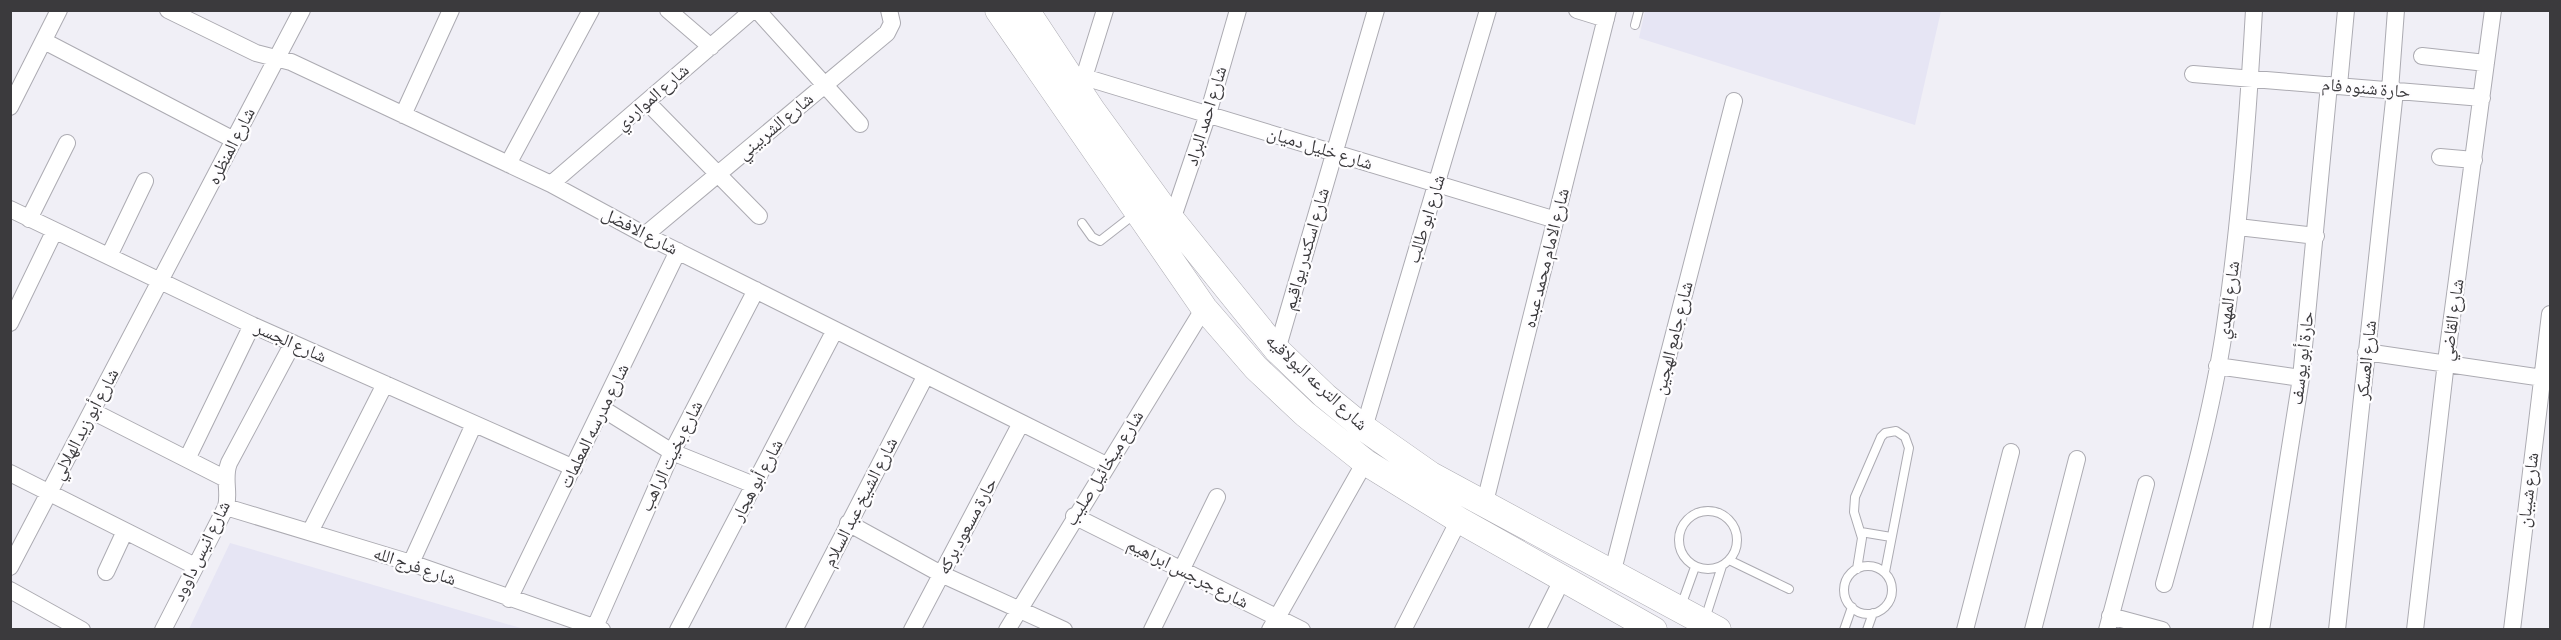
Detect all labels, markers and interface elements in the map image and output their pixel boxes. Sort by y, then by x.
street label: شارع المواردي [611,59,696,138]
street label: شارع احمد البراد [1180,63,1232,169]
street label: حارة شنوه فام [2321,73,2411,104]
street label: شارع الشربيني [732,88,820,167]
street label: شارع المنظره [202,104,260,188]
street label: شارع خليل دميان [1264,121,1376,175]
street label: شارع ابو طالب [1402,172,1450,266]
street label: شارع اسكندر يواقيم [1278,185,1335,313]
street label: شارع الامام محمد عبده [1518,186,1575,330]
street label: شارع الافضل [598,202,682,260]
street label: شارع المهدي [2212,259,2248,341]
street label: شارع القاضي [2435,277,2472,363]
street label: شارع جامع الهجين [1648,279,1699,397]
street label: حارة أبو يوسف [2285,310,2318,406]
street label: شارع الجسر [251,316,330,368]
street label: شارع العسكر [2351,319,2381,402]
street label: شارع الترعه البولاقيه [1261,329,1373,435]
street label: شارع مدرسه المعلمات [554,360,634,492]
street label: شارع أبو زيد الهلالي [46,365,127,485]
street label: شارع بخيت الراهب [635,397,707,515]
street label: شارع ميخائيل صليب [1060,406,1148,530]
street label: شارع الشيخ عبد السلام [818,433,903,571]
street label: شارع أبو هجار [726,435,788,526]
street label: شارع شيبان [2512,451,2544,529]
street label: حارة مسعود بركه [932,474,1001,578]
street label: شارع انيس داوود [167,497,235,605]
street label: شارع جرجس ابراهيم [1123,533,1252,614]
street label: شارع فرج الله [370,542,459,591]

